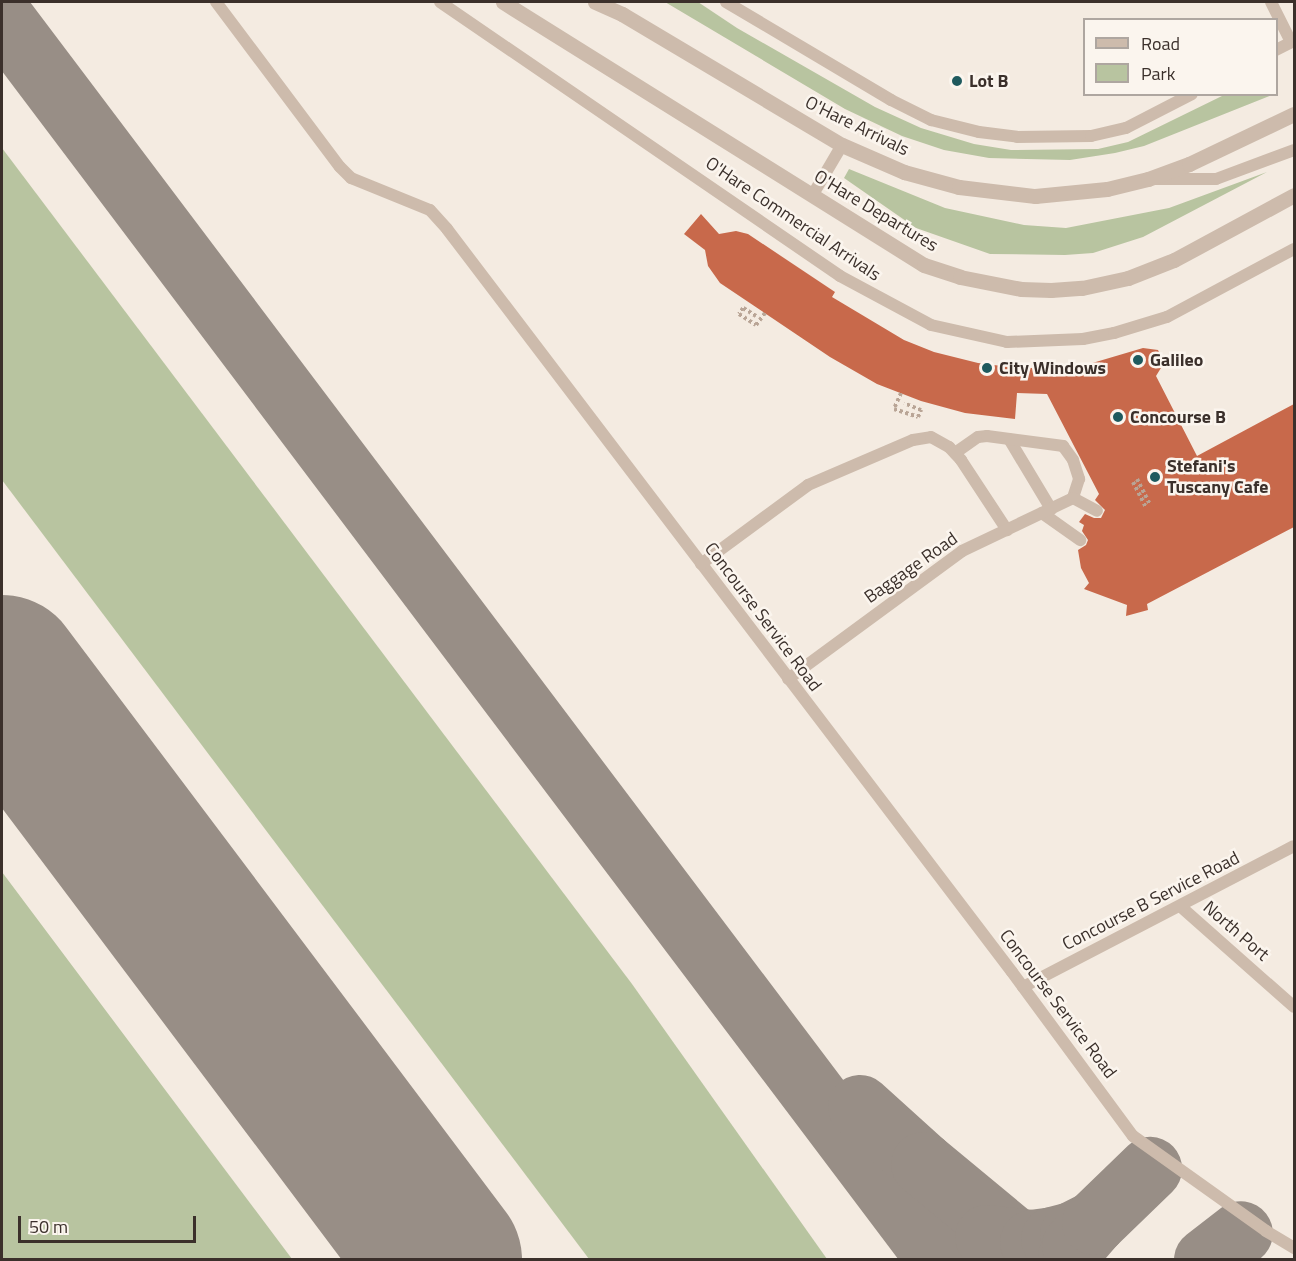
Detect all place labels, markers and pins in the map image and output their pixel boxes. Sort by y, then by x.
place label: Lot B [969,70,1009,92]
marker: Lot B [950,74,964,88]
place label: Galileo [1150,349,1203,371]
marker: Galileo [1131,353,1145,367]
place label: City Windows [999,357,1106,379]
marker: City Windows [980,361,994,375]
place label: Concourse B [1130,406,1226,428]
marker: Concourse B [1111,410,1125,424]
place label: Stefani's Tuscany Cafe [1167,456,1269,498]
marker: Stefani's Tuscany Cafe [1148,470,1162,484]

